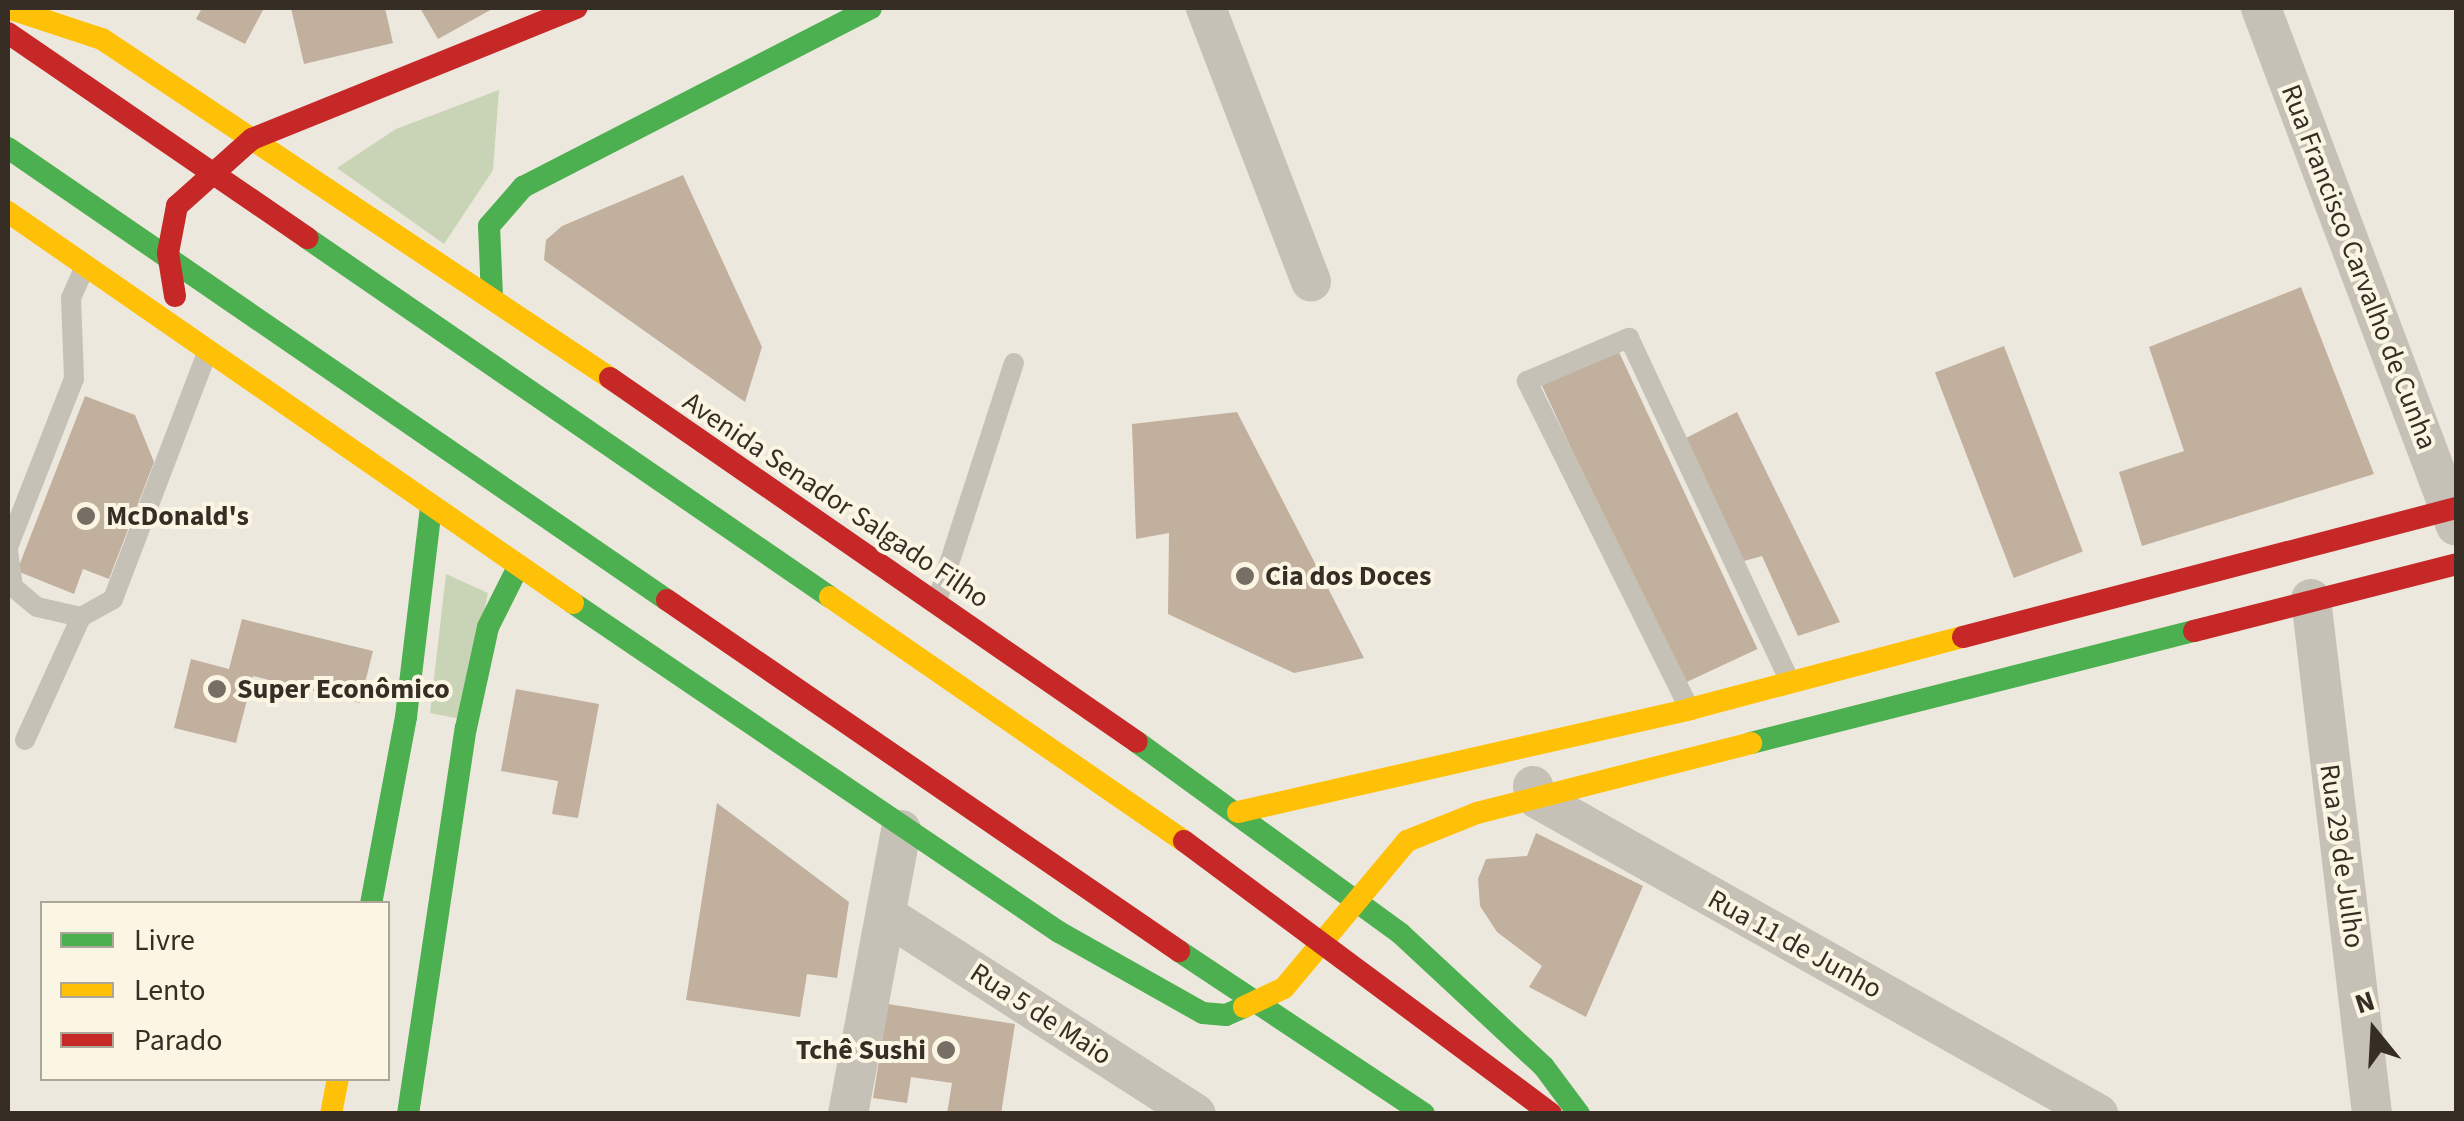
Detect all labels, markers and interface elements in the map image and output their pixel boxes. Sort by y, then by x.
street label: Rua Francisco Carvalho de Cunha [2274,80,2444,454]
street label: Avenida Senador Salgado Filho [676,385,996,615]
place label: McDonald's [106,499,249,533]
marker: McDonald's [75,505,97,527]
place label: Cia dos Doces [1265,559,1431,593]
marker: Cia dos Doces [1234,565,1256,587]
place label: Super Econômico [237,672,450,706]
marker: Super Econômico [206,678,228,700]
street label: Rua 29 de Julho [2312,762,2372,950]
street label: Rua 11 de Junho [1702,882,1888,1006]
legend [40,901,390,1081]
text: Livre [134,919,195,962]
street label: Rua 5 de Maio [964,956,1118,1072]
text: Lento [134,969,206,1012]
north arrow [2324,981,2424,1081]
text: N [2350,981,2380,1024]
text: Parado [134,1019,223,1062]
place label: Tchê Sushi [796,1033,926,1067]
marker: Tchê Sushi [935,1039,957,1061]

